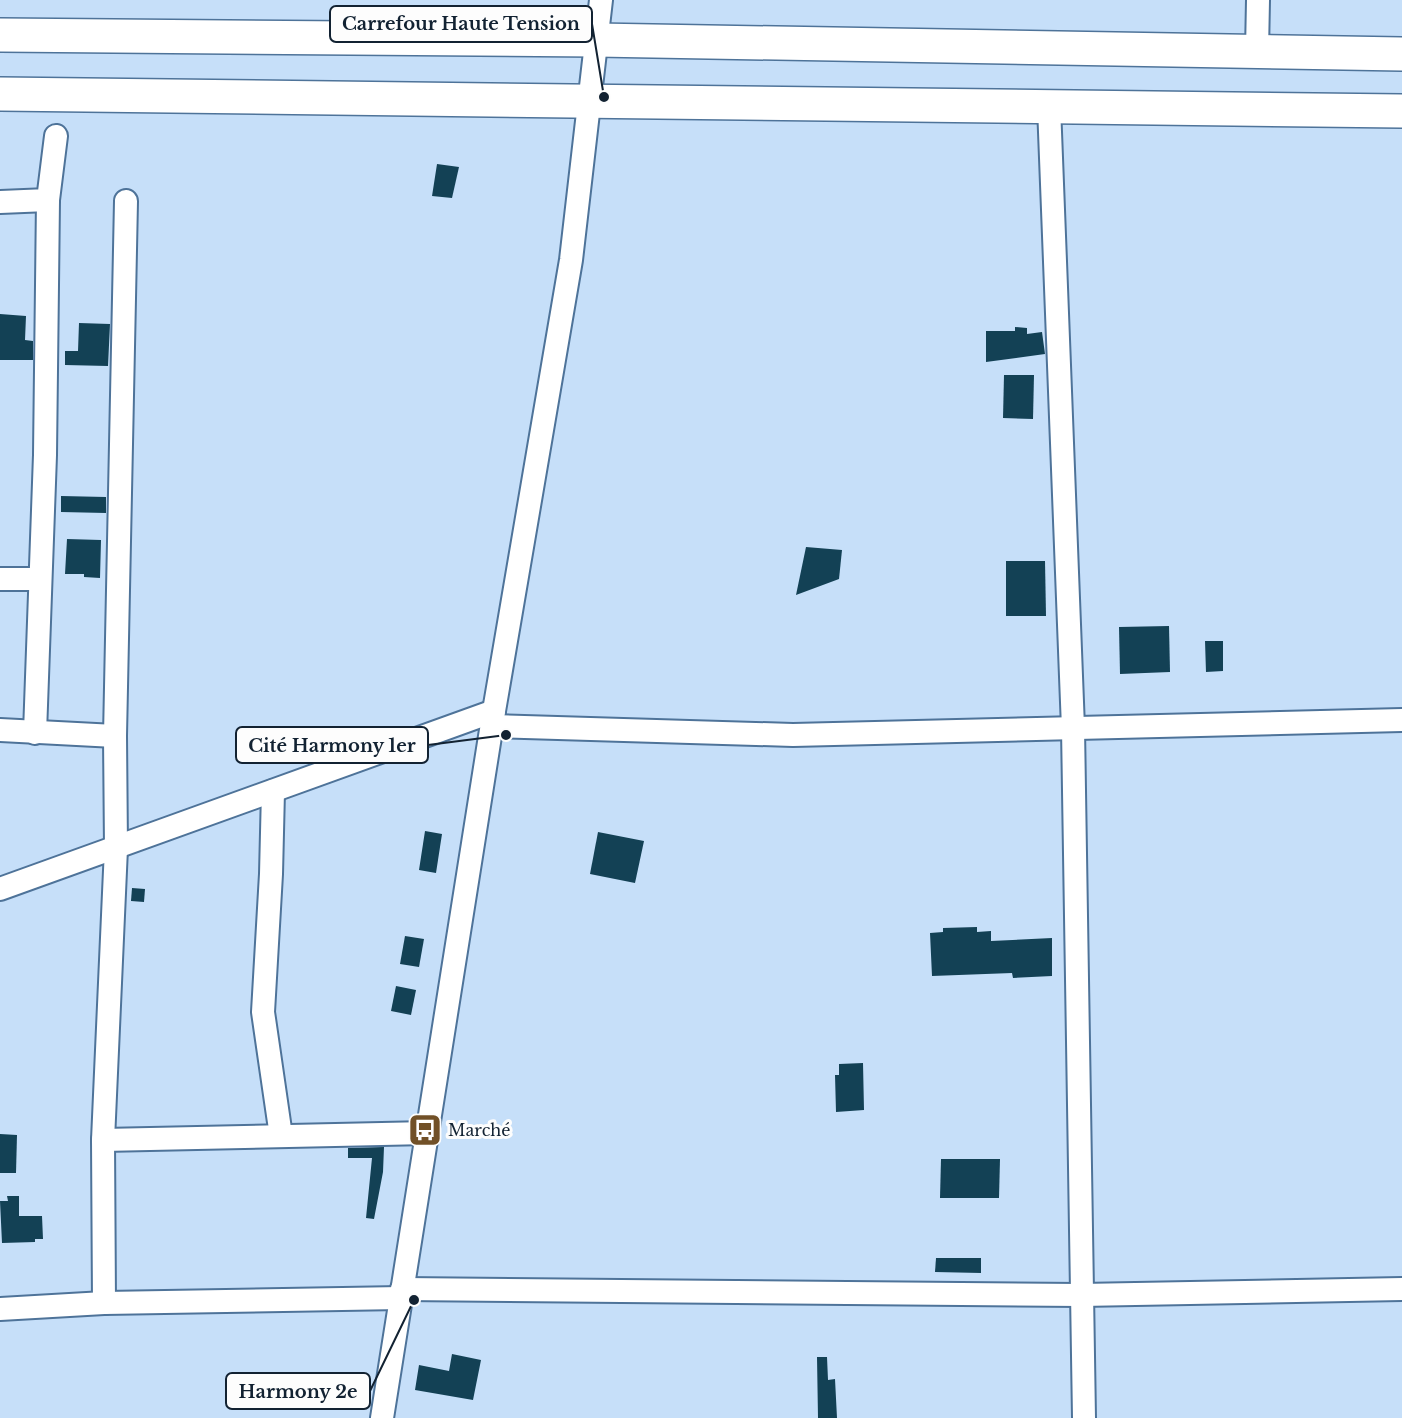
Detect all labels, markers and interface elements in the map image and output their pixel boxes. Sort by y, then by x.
callout: Carrefour Haute Tension [330,6,592,42]
text: Carrefour Haute Tension [342,13,580,35]
callout: Cité Harmony 1er [236,727,428,763]
text: Cité Harmony 1er [248,735,416,757]
bus stop icon: Marché [407,1112,443,1148]
place label: Marché [448,1120,511,1140]
callout: Harmony 2e [226,1373,370,1409]
text: Harmony 2e [239,1381,357,1403]

